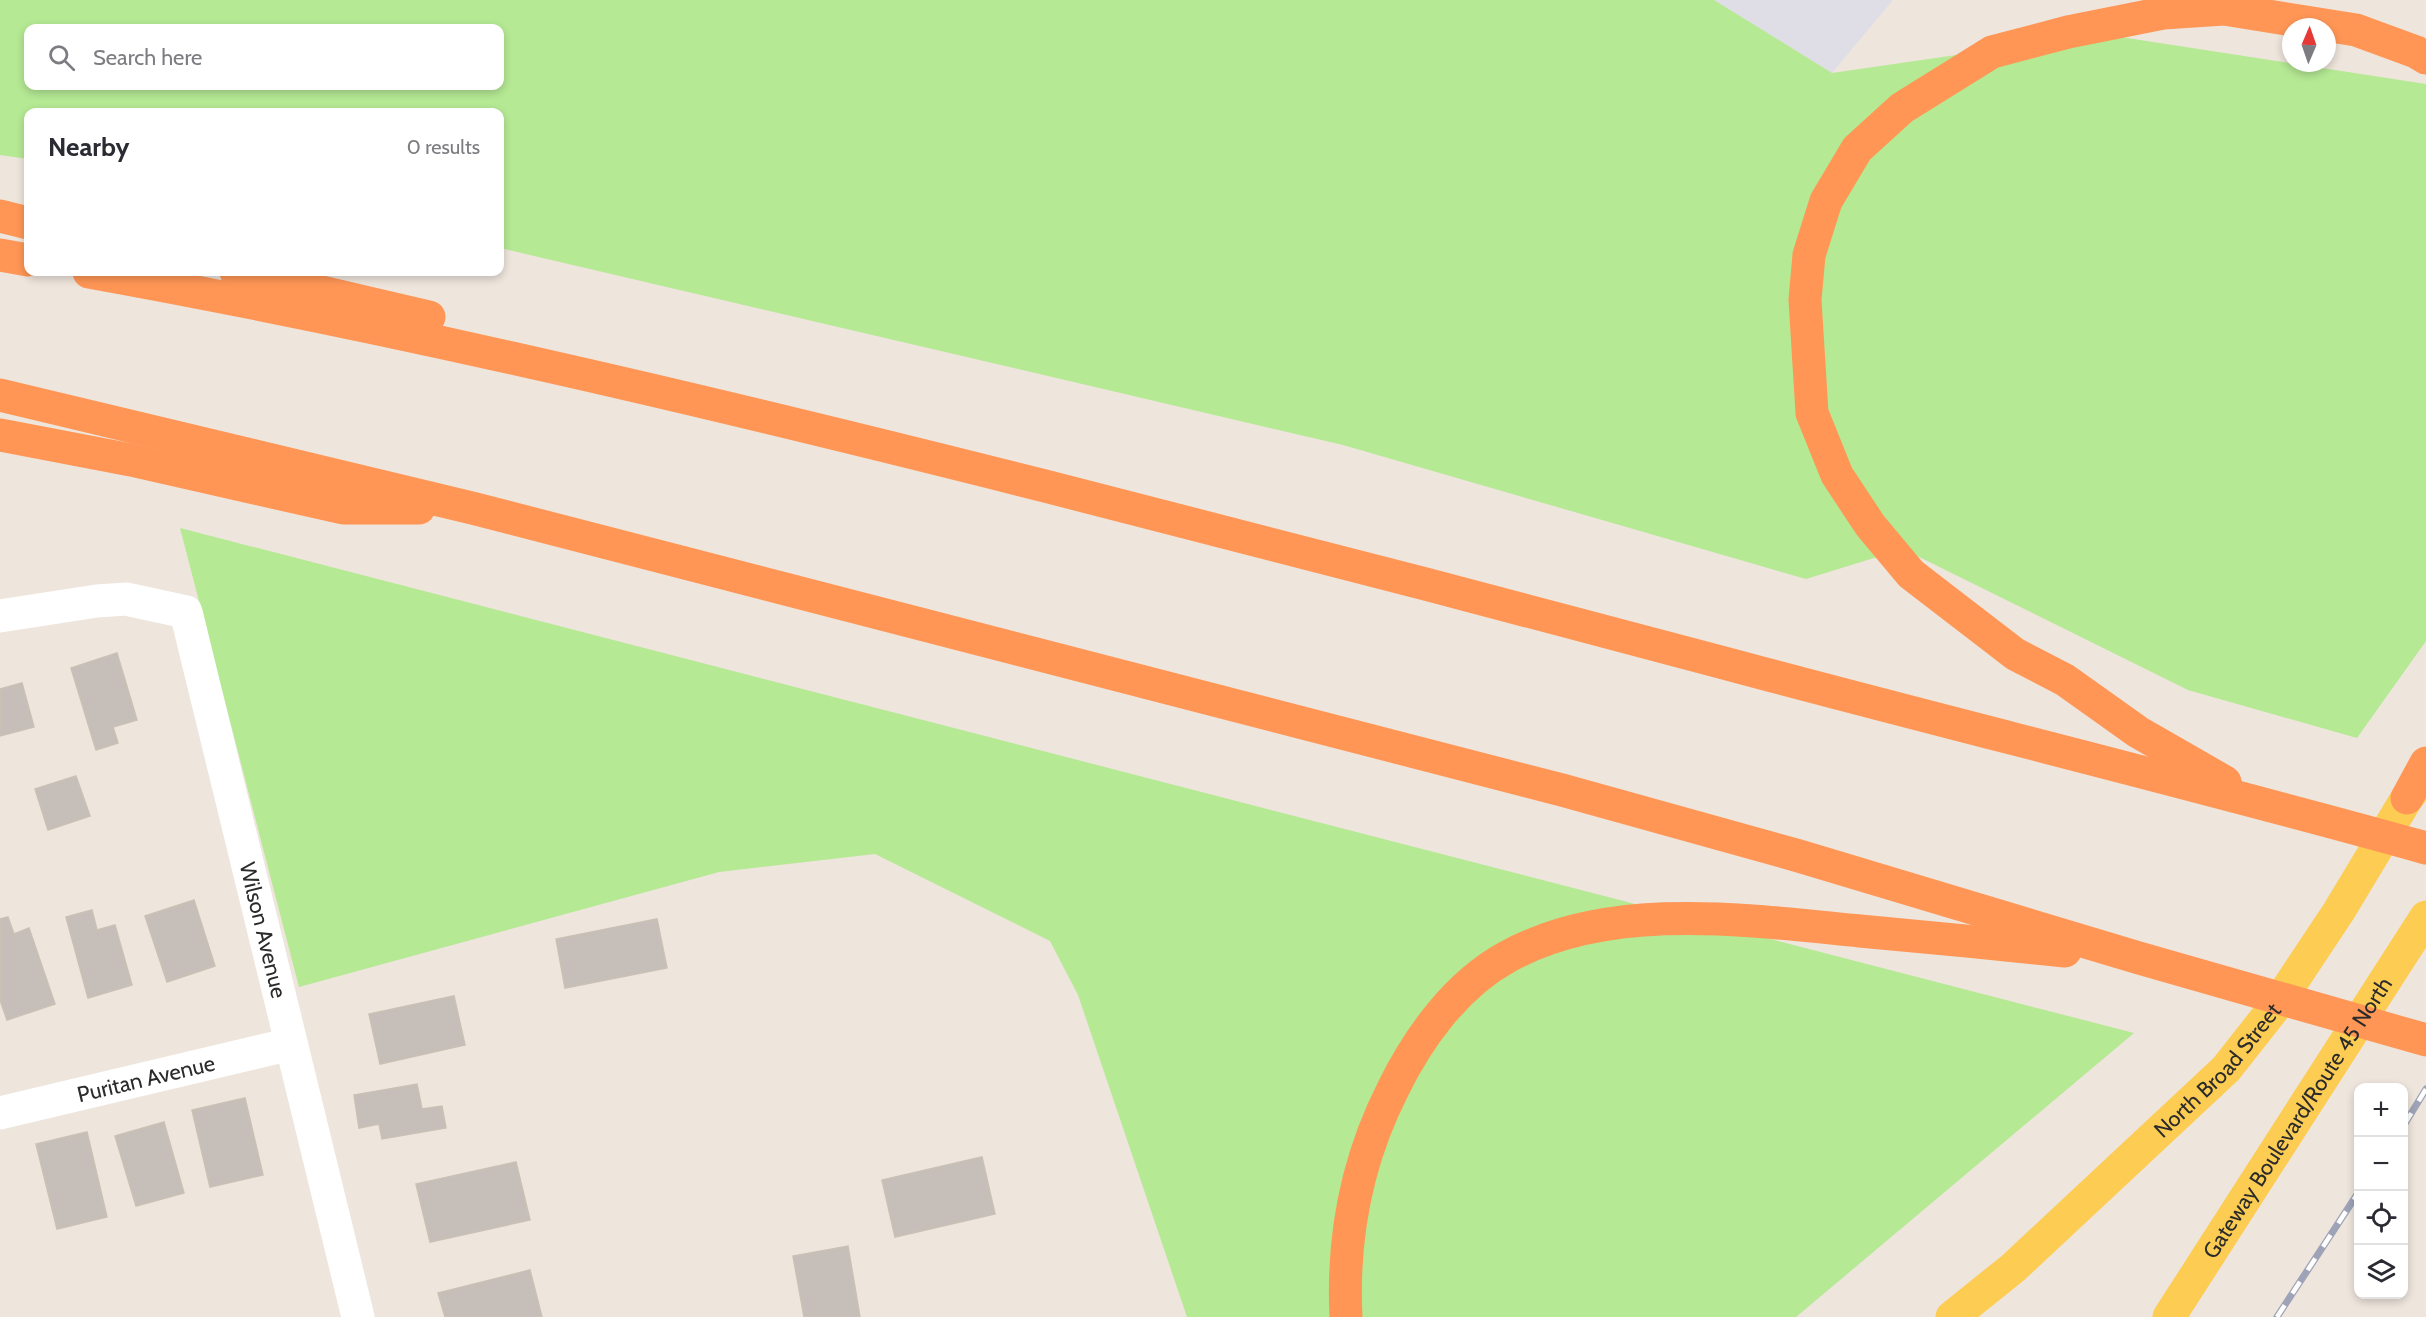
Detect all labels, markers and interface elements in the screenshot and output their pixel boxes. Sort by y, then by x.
north arrow [2282,18,2336,72]
search box [24,24,504,90]
icon: search [45,41,78,74]
text: Search here [93,44,202,71]
text: Nearby [48,131,129,163]
text: 0 results [407,135,480,159]
street label: Wilson Avenue [234,860,293,1001]
street label: Gateway Boulevard/Route 45 North [2197,972,2398,1264]
street label: North Broad Street [2148,997,2287,1143]
street label: Puritan Avenue [75,1050,218,1108]
map controls [2354,1083,2408,1299]
button: + [2354,1083,2408,1137]
button: − [2354,1137,2408,1191]
button: locate [2354,1191,2408,1245]
button: layers [2354,1245,2408,1299]

